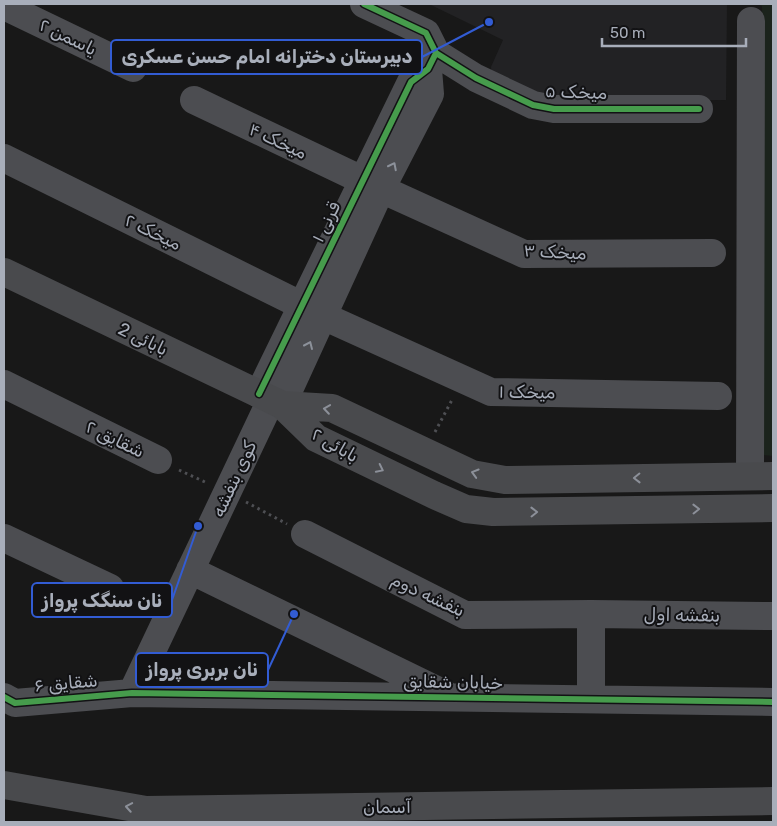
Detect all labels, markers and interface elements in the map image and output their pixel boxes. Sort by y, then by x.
street label: یاسمن ۲ [36,14,101,60]
scale bar [602,15,746,47]
text: 50 m [610,24,645,42]
callout: دبیرستان دخترانه امام حسن عسکری [111,40,422,74]
text: دبیرستان دخترانه امام حسن عسکری [121,45,413,70]
street label: میخک ۵ [544,80,608,104]
street label: میخک ۴ [246,118,311,164]
one-way arrow [387,162,397,171]
street label: قرنی ۱ [307,198,345,246]
street label: میخک ۲ [121,209,185,255]
street label: میخک ۳ [523,239,587,265]
street label: بابائی 2 [115,318,171,360]
one-way arrow [303,341,314,350]
street label: میخک ۱ [498,381,556,403]
one-way arrow [322,404,331,414]
street label: شقایق ۲ [82,415,148,463]
street label: بابائی ۲ [308,423,362,467]
street label: کوی بنفشه [207,437,261,521]
one-way arrow [375,463,384,473]
one-way arrow [472,469,480,479]
one-way arrow [633,473,640,483]
one-way arrow [693,504,701,515]
one-way arrow [530,507,538,517]
street label: بنفشه دوم [388,568,468,622]
callout: نان سنگک پرواز [32,583,172,617]
text: نان سنگک پرواز [41,589,162,614]
street label: بنفشه اول [644,603,720,627]
callout: نان بربری پرواز [136,653,268,687]
text: نان بربری پرواز [145,658,258,683]
street label: شقایق ۶ [33,669,99,697]
street label: خیابان شقایق [403,670,503,694]
street label: آسمان [363,796,412,818]
one-way arrow [125,803,134,813]

